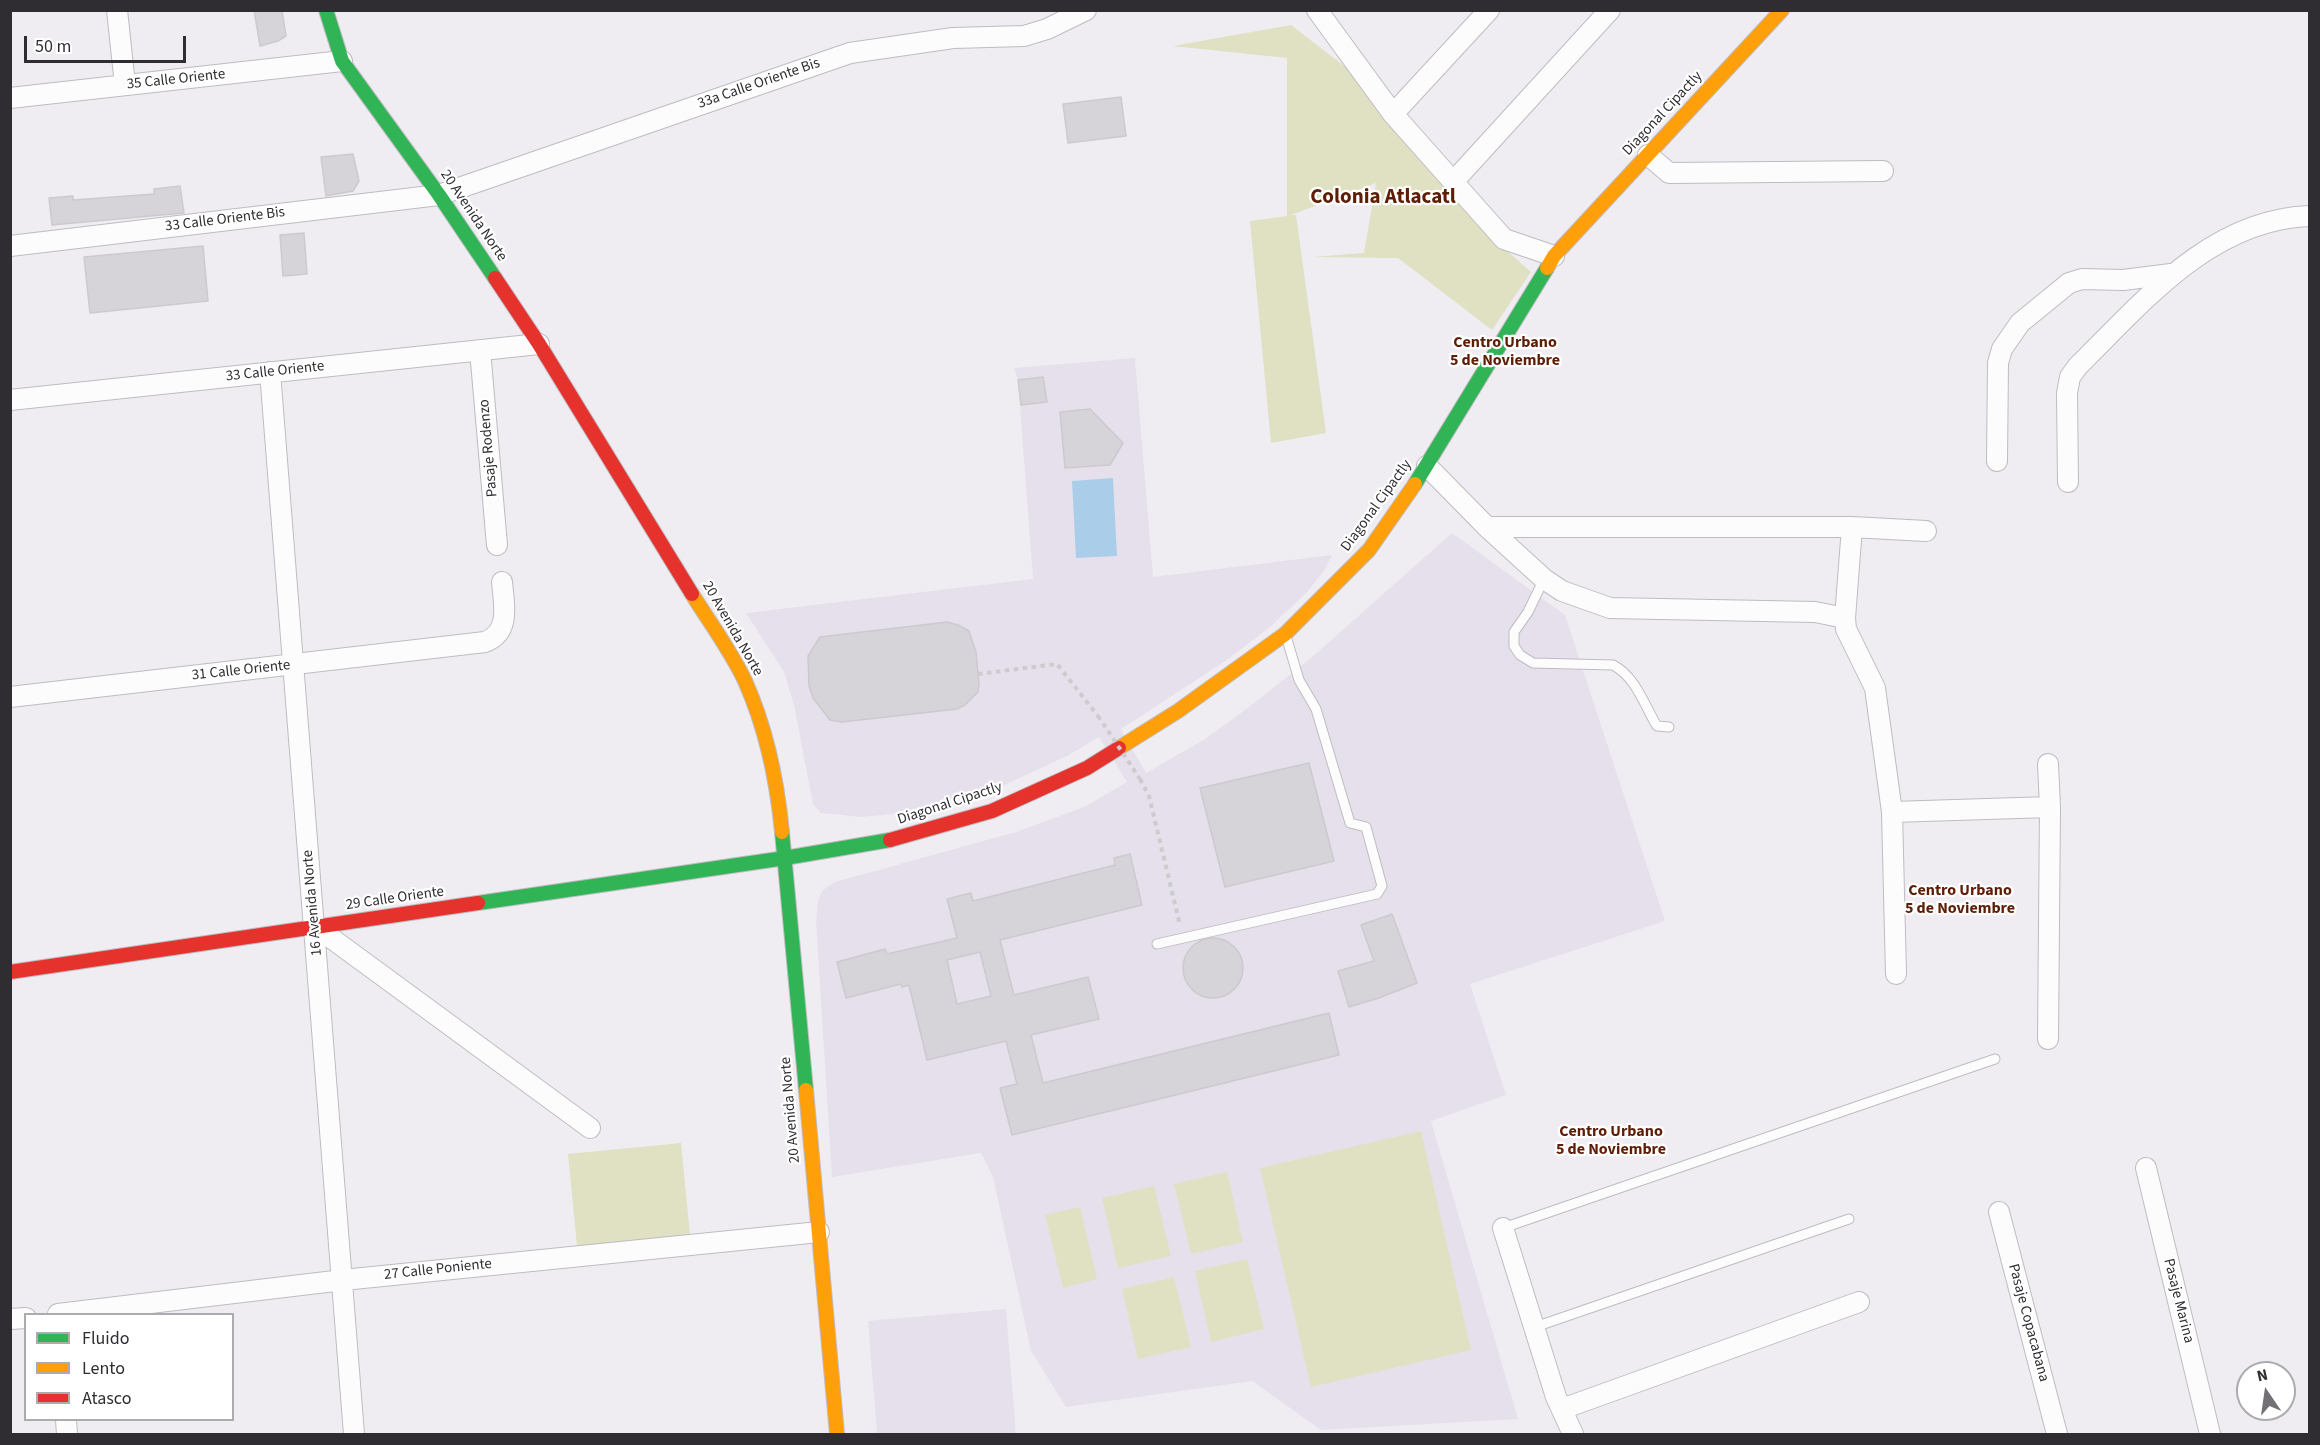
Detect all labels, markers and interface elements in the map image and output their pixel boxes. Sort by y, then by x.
scale bar [27,24,189,62]
text: 50 m [35,34,71,59]
street label: 33a Calle Oriente Bis [695,55,823,113]
street label: 35 Calle Oriente [126,66,226,94]
street label: Diagonal Cipactly [1619,68,1707,160]
street label: 20 Avenida Norte [436,167,510,265]
district label: Colonia Atlacatl [1310,185,1456,211]
street label: 33 Calle Oriente Bis [164,204,286,236]
district label: Centro Urbano 5 de Noviembre [1450,333,1560,371]
street label: 33 Calle Oriente [225,358,325,386]
street label: Pasaje Rodenzo [476,398,502,498]
street label: Diagonal Cipactly [1338,457,1416,555]
street label: 20 Avenida Norte [698,578,766,680]
street label: 31 Calle Oriente [191,657,291,685]
street label: Diagonal Cipactly [895,779,1005,829]
street label: 16 Avenida Norte [299,849,327,957]
district label: Centro Urbano 5 de Noviembre [1905,881,2015,919]
street label: 29 Calle Oriente [345,883,445,915]
street label: 20 Avenida Norte [777,1056,805,1164]
district label: Centro Urbano 5 de Noviembre [1556,1122,1666,1160]
street label: 27 Calle Poniente [383,1255,493,1285]
street label: Pasaje Marina [2159,1257,2197,1345]
street label: Pasaje Copacabana [2004,1262,2052,1384]
legend [24,1313,234,1421]
text: Fluido [82,1326,129,1351]
text: Lento [82,1356,125,1381]
north arrow [2236,1361,2296,1421]
text: N [2255,1363,2270,1387]
text: Atasco [82,1386,131,1411]

